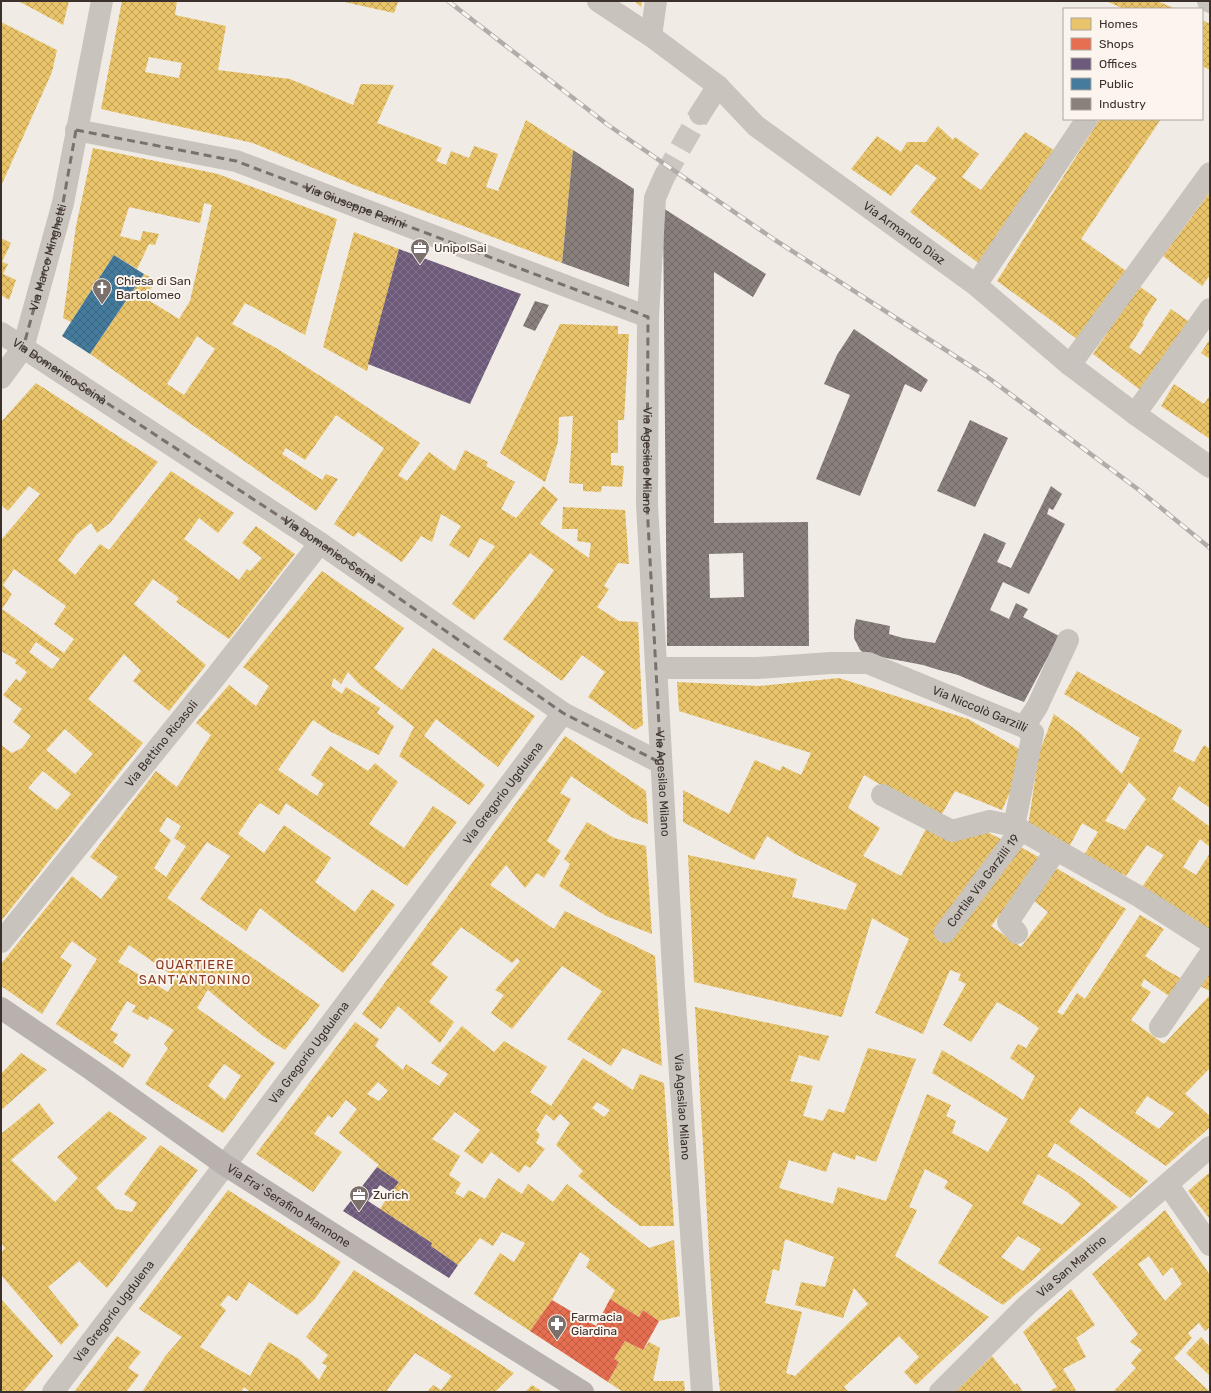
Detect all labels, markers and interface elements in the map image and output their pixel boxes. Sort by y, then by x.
legend [1063,8,1203,120]
text: Homes [1099,17,1138,31]
text: Shops [1099,37,1134,51]
text: Offices [1099,57,1137,71]
text: Public [1099,77,1134,91]
text: Industry [1099,97,1146,111]
street label: Via Giuseppe Parini [302,180,408,232]
street label: Via Armando Diaz [860,199,948,267]
street label: Via Marco Minghetti [26,202,69,313]
office icon: UnipolSai [409,237,431,265]
place label: UnipolSai [434,241,487,255]
place label: Chiesa di San Bartolomeo [116,274,191,302]
church icon: Chiesa di San Bartolomeo [91,277,113,305]
street label: Via Domenico Scinà [9,335,109,408]
street label: Via Agesilao Milano [640,407,655,514]
street label: Via Domenico Scinà [280,513,379,587]
street label: Via Niccolò Garzilli [930,683,1030,735]
street label: Via Bettino Ricasoli [122,698,201,790]
street label: Via Agesilao Milano [653,730,673,837]
street label: Via Gregorio Ugdulena [460,739,546,847]
street label: Cortile Via Garzilli 19 [944,832,1022,930]
district label: QUARTIERE SANT'ANTONINO [139,957,251,987]
street label: Via Gregorio Ugdulena [266,999,352,1107]
street label: Via Agesilao Milano [672,1053,693,1161]
street label: Via Fra' Serafino Mannone [224,1161,353,1250]
office icon: Zurich [348,1184,370,1212]
place label: Zurich [373,1188,409,1202]
street label: Via San Martino [1034,1233,1109,1300]
street label: Via Gregorio Ugdulena [71,1258,157,1365]
place label: Farmacia Giardina [571,1310,622,1338]
pharmacy icon: Farmacia Giardina [546,1313,568,1341]

